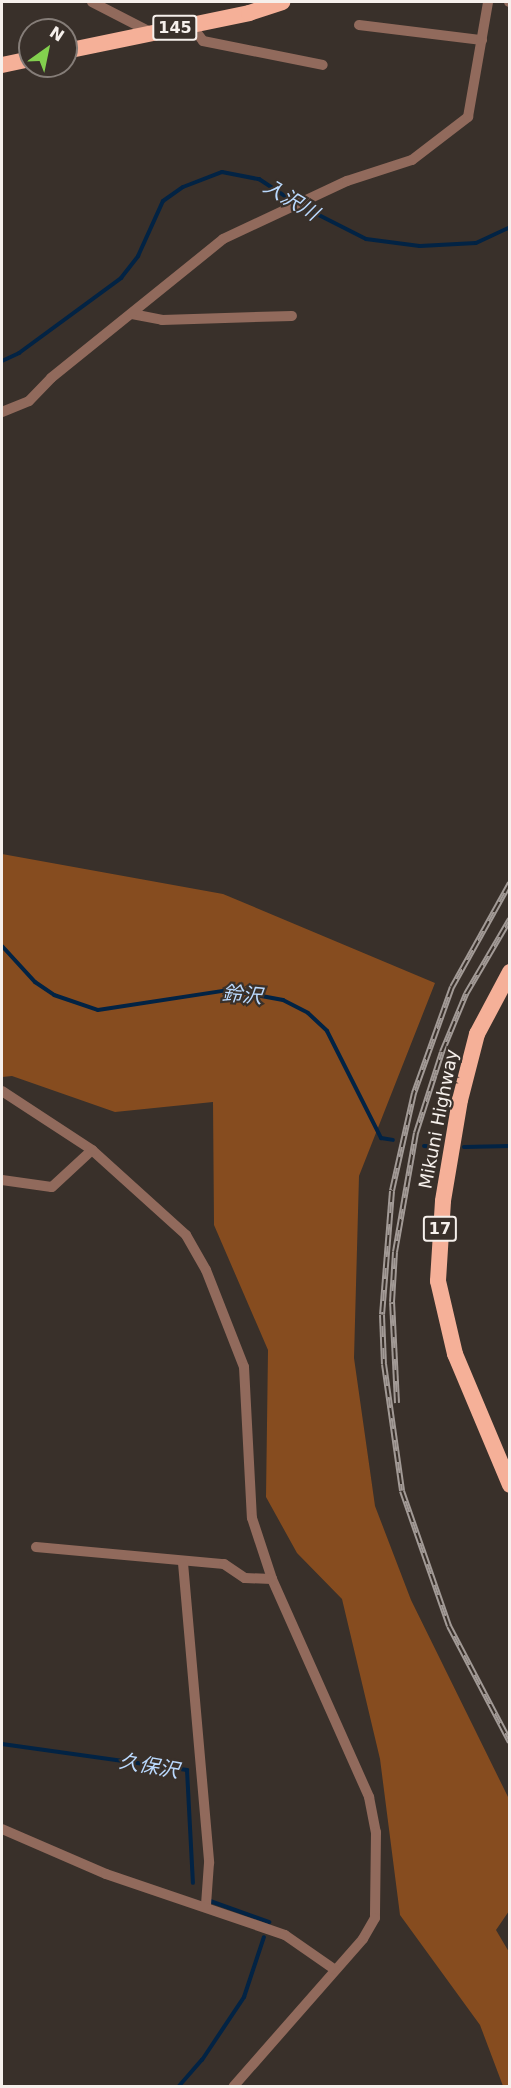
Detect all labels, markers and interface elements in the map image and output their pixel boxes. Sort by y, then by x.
road number: 145 [151,15,199,41]
north arrow [18,18,78,78]
text: N [46,23,68,46]
water label: 入沢川 [259,174,323,226]
water label: 鈴沢 [221,981,263,1009]
street label: Mikuni Highway [415,1047,463,1191]
road number: 17 [422,1216,458,1242]
water label: 久保沢 [117,1749,181,1783]

